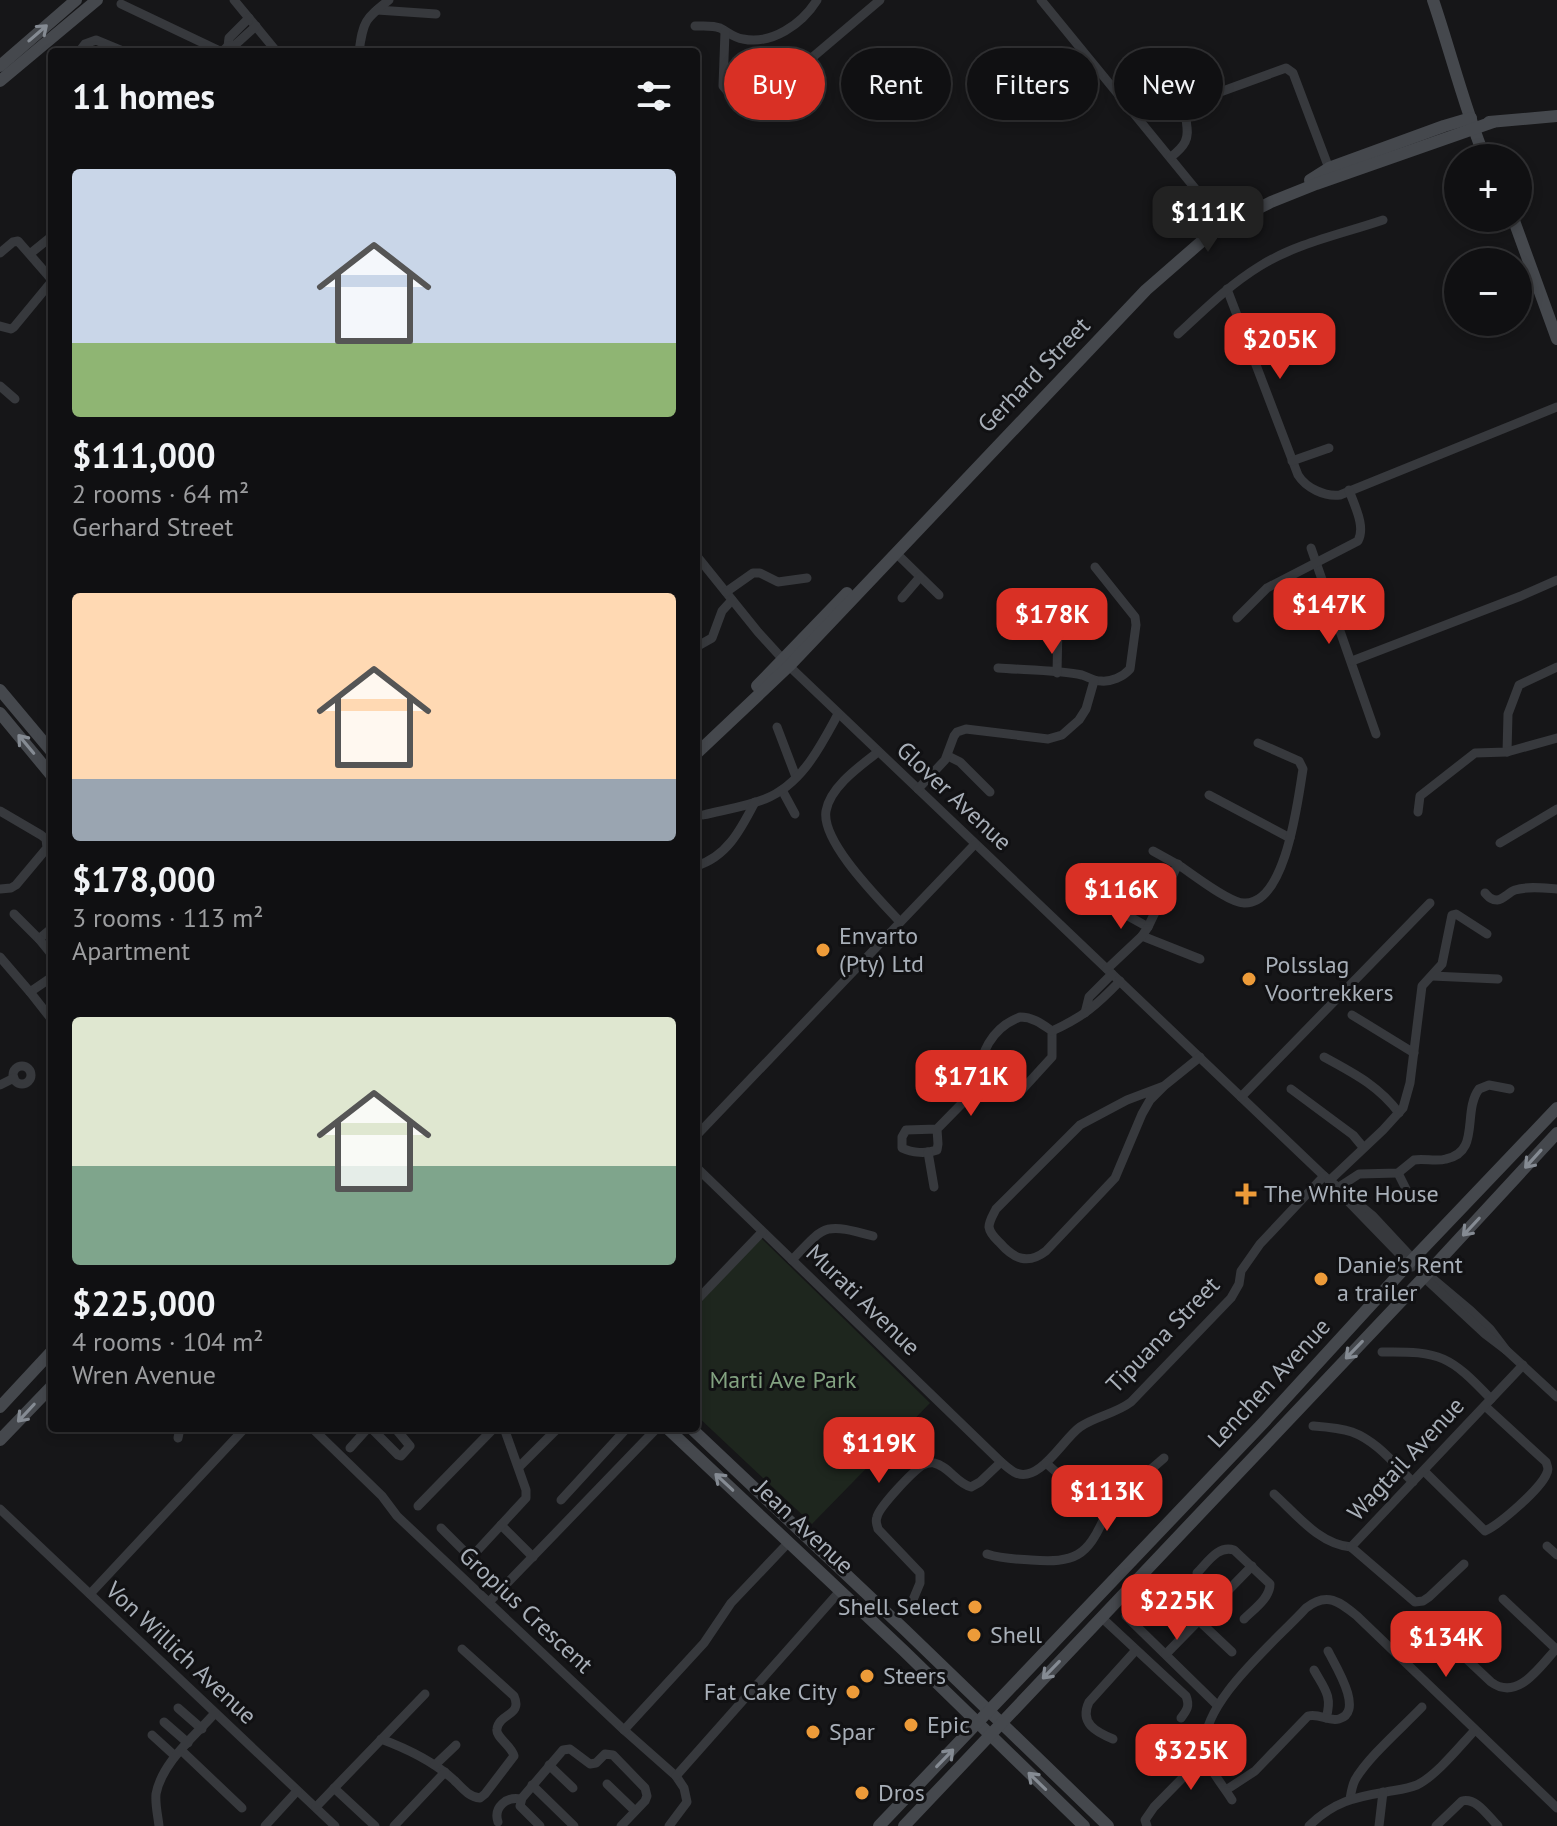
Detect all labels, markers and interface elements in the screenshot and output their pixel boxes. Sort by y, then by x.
one-way arrow [28,24,48,42]
chip: Buy [724,48,825,120]
chip: Rent [841,48,951,120]
chip: Filters [967,48,1098,120]
chip: New [1114,48,1223,120]
text: 11 homes [72,74,215,118]
icon: filters [632,74,676,118]
map controls [1444,144,1532,336]
button: + [1444,144,1532,232]
pin: $111K [1152,186,1264,254]
text: $111K [1170,195,1246,228]
icon: home [302,221,446,365]
button: − [1444,248,1532,336]
street label: Gerhard Street [971,310,1096,439]
pin: $205K [1224,313,1336,381]
text: $205K [1242,322,1318,355]
text: $111,000 [72,433,216,477]
text: 2 rooms · 64 m² [72,477,249,510]
text: Gerhard Street [72,510,233,543]
pin: $147K [1273,578,1385,646]
text: $147K [1291,587,1367,620]
pin: $178K [996,588,1108,656]
text: $178K [1014,597,1090,630]
icon: home [302,645,446,789]
street label: Glover Avenue [890,734,1018,857]
one-way arrow [17,735,35,755]
text: $178,000 [72,857,216,901]
pin: $116K [1065,863,1177,931]
text: $116K [1083,872,1159,905]
text: 3 rooms · 113 m² [72,901,264,934]
place label: Envarto (Pty) Ltd [839,920,924,979]
text: Apartment [72,934,190,967]
marker: Envarto (Pty) Ltd [814,941,832,959]
place label: Polsslag Voortrekkers [1264,949,1394,1008]
marker: Polsslag Voortrekkers [1240,970,1258,988]
pin: $171K [915,1050,1027,1118]
text: $171K [933,1059,1009,1092]
icon: home [302,1069,446,1213]
one-way arrow [1524,1148,1543,1169]
place label: The White House [1264,1178,1439,1209]
marker: The White House [1235,1183,1257,1205]
one-way arrow [1461,1217,1480,1237]
street label: Murati Avenue [800,1237,927,1362]
place label: Danie's Rent a trailer [1337,1249,1463,1308]
street label: Tipuana Street [1099,1270,1226,1399]
marker: Danie's Rent a trailer [1312,1270,1330,1288]
text: $225,000 [72,1281,216,1325]
street label: Lenchen Avenue [1201,1311,1337,1454]
text: 4 rooms · 104 m² [72,1325,264,1358]
one-way arrow [1345,1340,1364,1360]
text: Wren Avenue [72,1358,216,1391]
park label: Marti Ave Park [709,1364,857,1395]
street label: Wagtail Avenue [1341,1390,1471,1527]
one-way arrow [16,1403,35,1423]
pin: $119K [823,1417,935,1485]
text: $119K [841,1426,917,1459]
pin: $113K [1051,1465,1163,1533]
street label: Jean Avenue [747,1472,861,1581]
one-way arrow [715,1473,734,1492]
text: $113K [1069,1474,1145,1507]
street label: Gropius Crescent [453,1540,600,1680]
street label: Von Willich Avenue [99,1574,263,1731]
pin: $225K [1121,1574,1233,1642]
text: $225K [1139,1583,1215,1616]
place label: Shell Select [838,1591,959,1622]
marker: Shell Select [966,1598,984,1616]
pin: $134K [1390,1611,1502,1679]
place label: Shell [990,1619,1042,1650]
text: $134K [1408,1620,1484,1653]
marker: Shell [965,1626,983,1644]
one-way arrow [1042,1659,1060,1679]
place label: Steers [883,1660,946,1691]
marker: Steers [858,1667,876,1685]
place label: Fat Cake City [704,1676,837,1707]
marker: Fat Cake City [844,1683,862,1701]
place label: Epic [927,1709,970,1740]
place label: Spar [829,1716,875,1747]
marker: Epic [902,1716,920,1734]
marker: Spar [804,1723,822,1741]
pin: $325K [1135,1724,1247,1792]
text: $325K [1153,1733,1229,1766]
one-way arrow [935,1748,953,1768]
one-way arrow [1027,1772,1047,1790]
place label: Dros [878,1777,925,1808]
marker: Dros [853,1784,871,1802]

